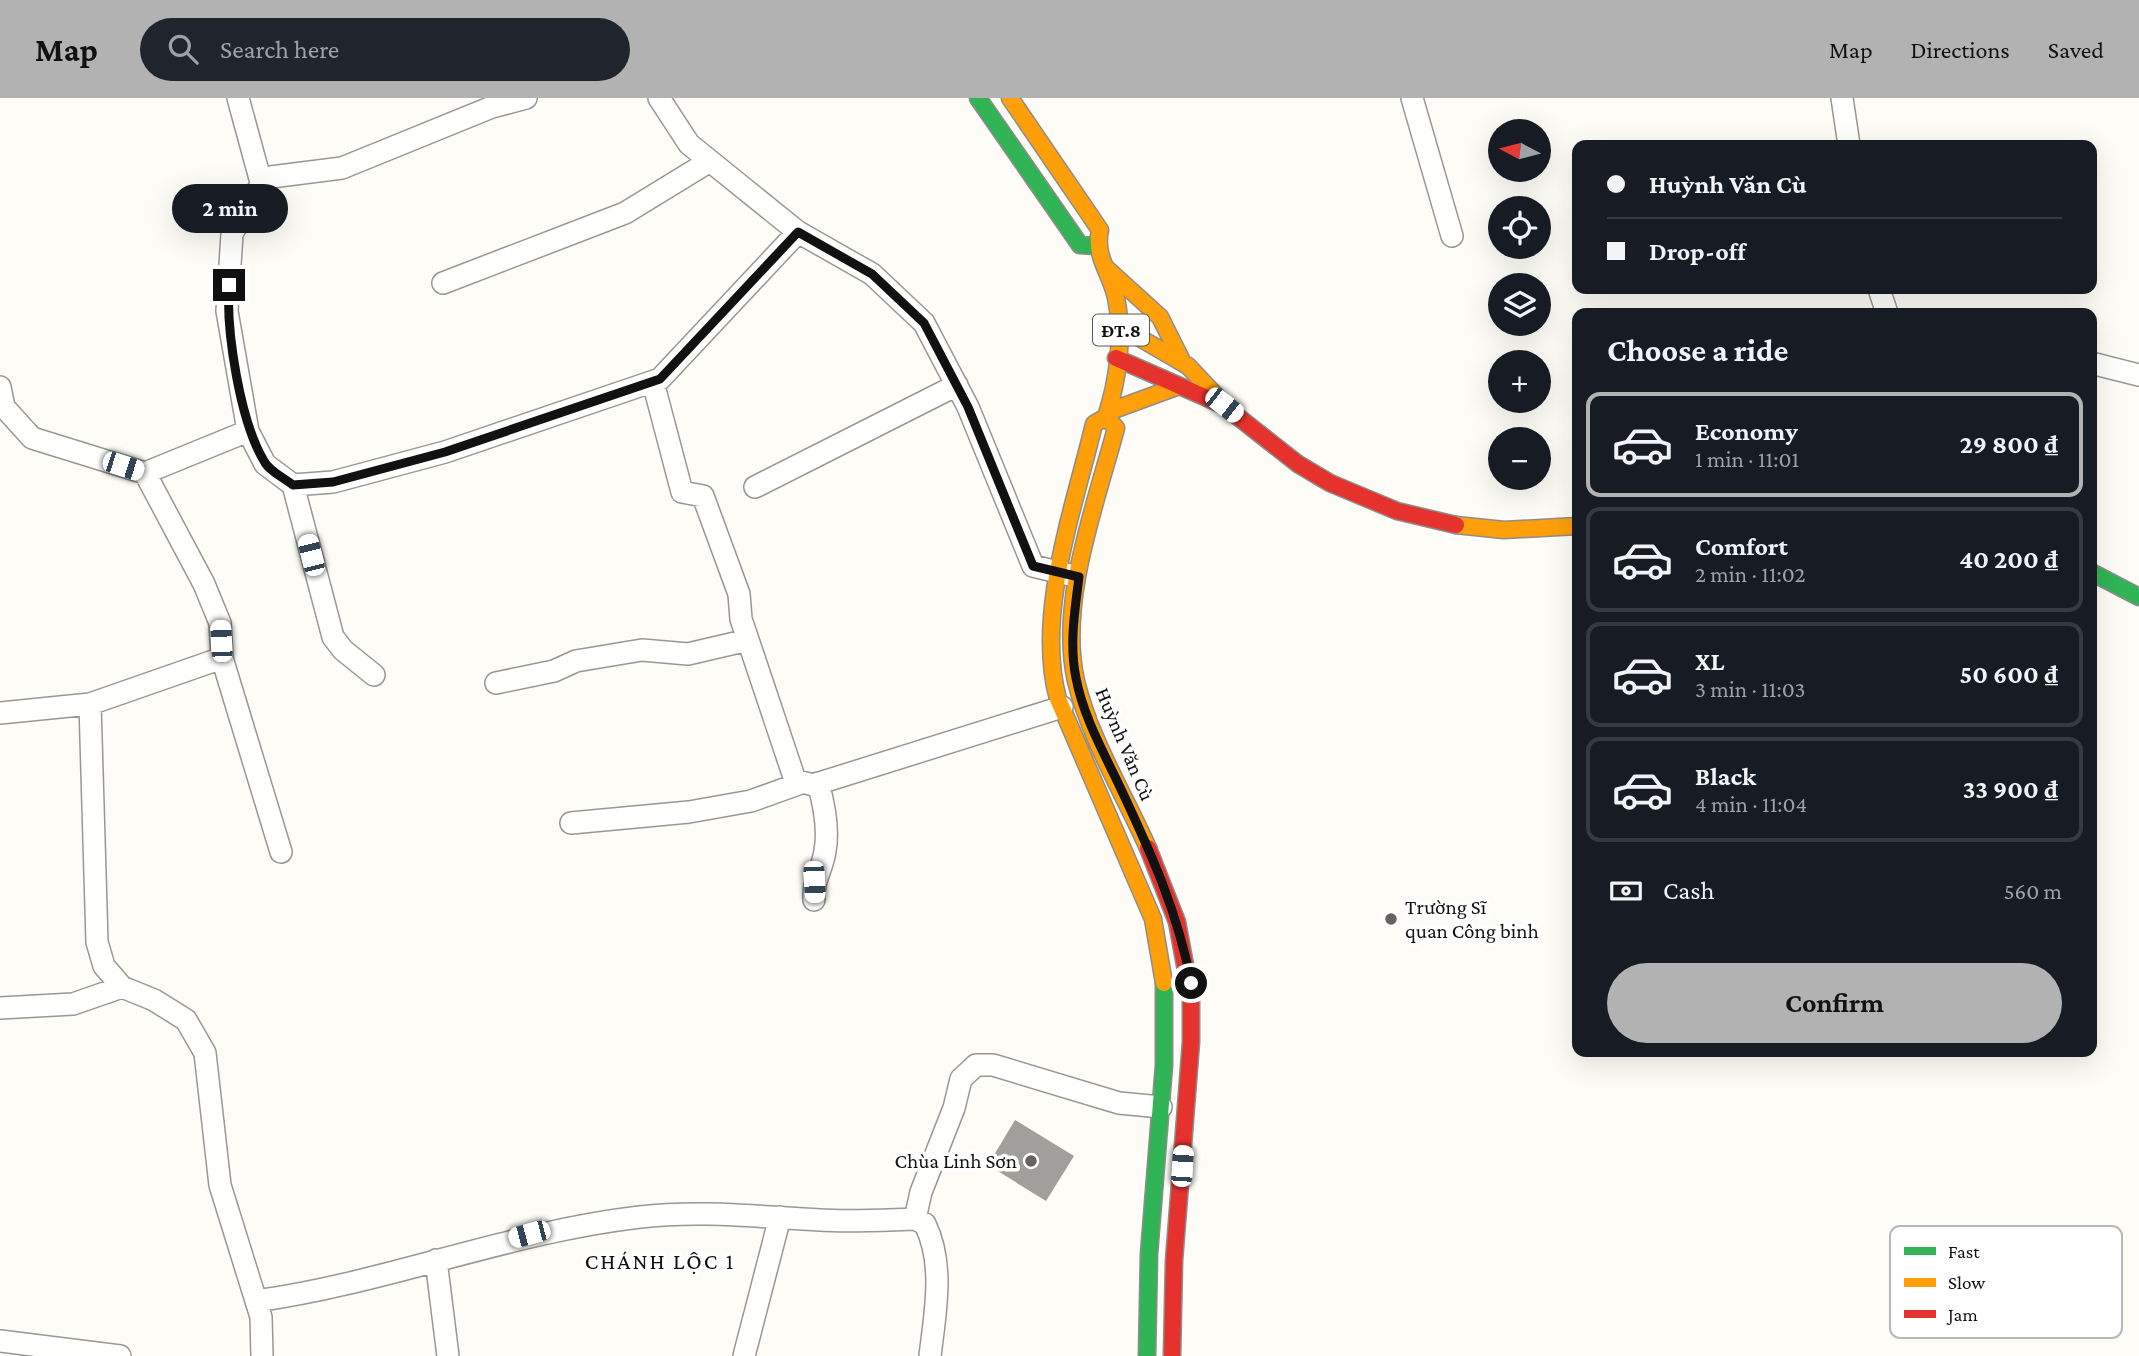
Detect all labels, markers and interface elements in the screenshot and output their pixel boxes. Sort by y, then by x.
search box [140,18,630,81]
icon: search [164,30,202,68]
text: Map [35,31,98,68]
text: Search here [220,35,339,64]
text: Map [1829,36,1873,63]
text: Directions [1911,36,2010,63]
text: Saved [2048,36,2104,63]
north arrow [1488,119,1550,182]
map controls [1488,119,1551,490]
text: Huỳnh Văn Cù [1649,170,1807,199]
callout: 2 min [171,184,287,232]
text: 2 min [202,195,258,221]
button: locate [1488,196,1551,259]
text: Drop-off [1649,237,1746,266]
route end [213,269,245,301]
button: layers [1488,273,1551,336]
road number: ĐT.8 [1093,314,1149,346]
text: Choose a ride [1607,332,1788,368]
button: + [1488,350,1551,413]
car [1201,384,1248,426]
icon: car [1611,413,1674,476]
text: Economy [1695,417,1798,446]
button: − [1488,427,1551,490]
text: 29 800 ₫ [1960,430,2058,459]
text: 1 min · 11:01 [1695,446,1799,472]
car [100,450,147,482]
icon: car [1611,528,1674,591]
car [296,532,327,578]
text: Comfort [1695,532,1788,561]
text: 40 200 ₫ [1959,545,2058,574]
text: 2 min · 11:02 [1695,561,1806,587]
car [210,619,233,663]
icon: car [1611,643,1674,706]
text: XL [1695,647,1724,676]
text: 50 600 ₫ [1959,660,2058,689]
text: 3 min · 11:03 [1695,676,1805,702]
street label: Huỳnh Văn Cù [1090,684,1160,804]
icon: car [1611,758,1674,821]
text: Black [1695,762,1756,791]
text: 33 900 ₫ [1963,775,2058,804]
text: 4 min · 11:04 [1695,791,1807,817]
car [803,860,826,904]
icon: cash [1607,872,1645,910]
text: Cash [1663,876,1714,905]
text: 560 m [2004,878,2062,904]
place label: Trường Sĩ quan Công binh [1405,895,1539,943]
marker: Trường Sĩ quan Công binh [1383,911,1399,927]
button: Confirm [1607,963,2062,1043]
route start [1175,967,1207,999]
car [1171,1144,1194,1188]
place label: Chùa Linh Sơn [895,1149,1017,1173]
marker: Chùa Linh Sơn [1023,1153,1039,1169]
car [506,1218,553,1250]
legend [1890,1226,2122,1338]
text: Fast [1948,1241,1980,1262]
district label: CHÁNH LỘC 1 [585,1248,735,1274]
text: Slow [1948,1272,1985,1293]
text: Jam [1946,1304,1978,1325]

